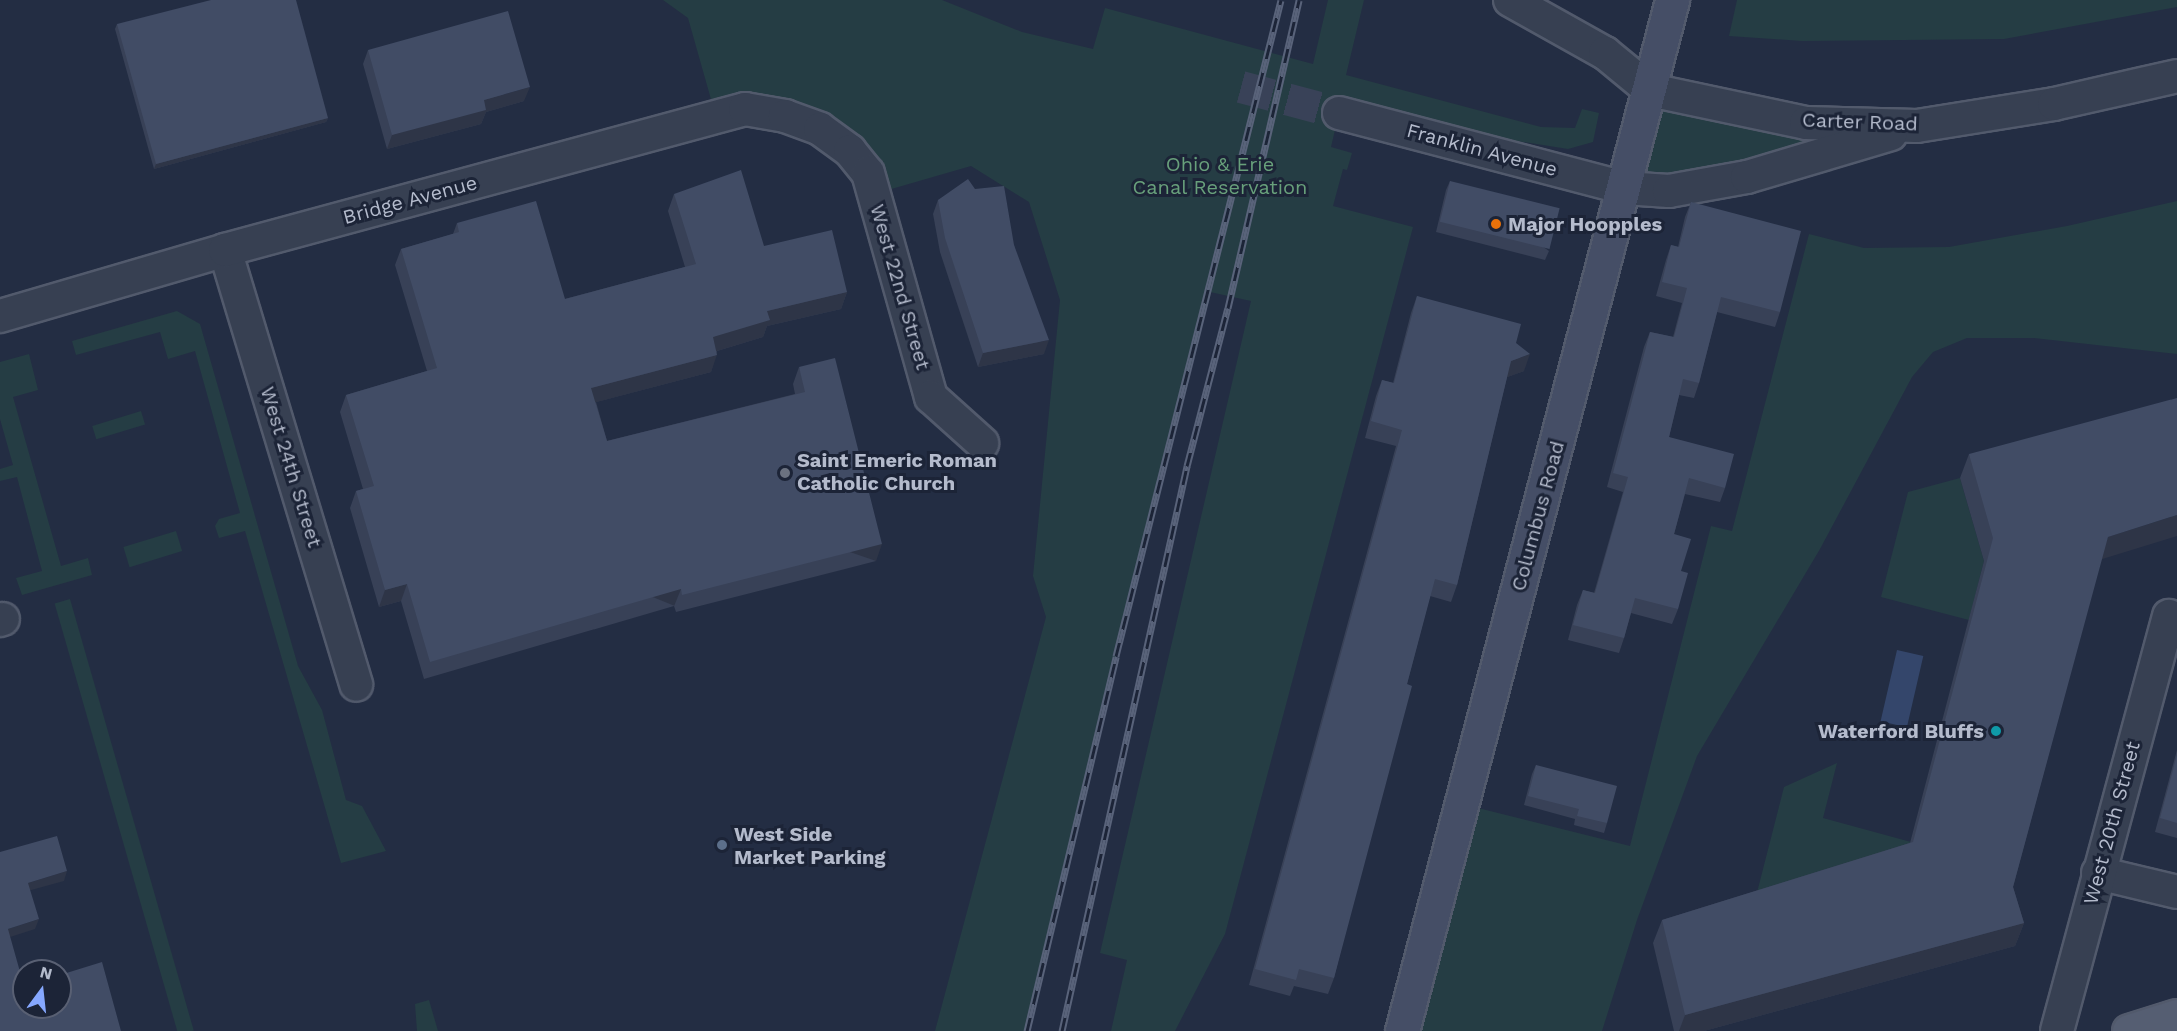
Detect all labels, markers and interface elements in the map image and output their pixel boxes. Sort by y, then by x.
street label: Carter Road [1801,108,1919,136]
street label: Franklin Avenue [1404,118,1560,182]
park label: Ohio & Erie Canal Reservation [1132,153,1308,200]
street label: Bridge Avenue [340,170,480,230]
street label: West 22nd Street [865,201,935,373]
place label: Major Hoopples [1508,212,1662,236]
marker: Major Hoopples [1489,217,1503,231]
street label: West 24th Street [255,384,327,550]
street label: Columbus Road [1506,438,1570,594]
place label: Saint Emeric Roman Catholic Church [797,449,997,496]
marker: Saint Emeric Roman Catholic Church [778,466,792,480]
place label: Waterford Bluffs [1818,719,1984,743]
marker: Waterford Bluffs [1989,724,2003,738]
street label: West 20th Street [2079,739,2145,907]
place label: West Side Market Parking [734,822,886,869]
marker: West Side Market Parking [715,838,729,852]
north arrow [12,959,72,1019]
text: N [38,962,54,984]

